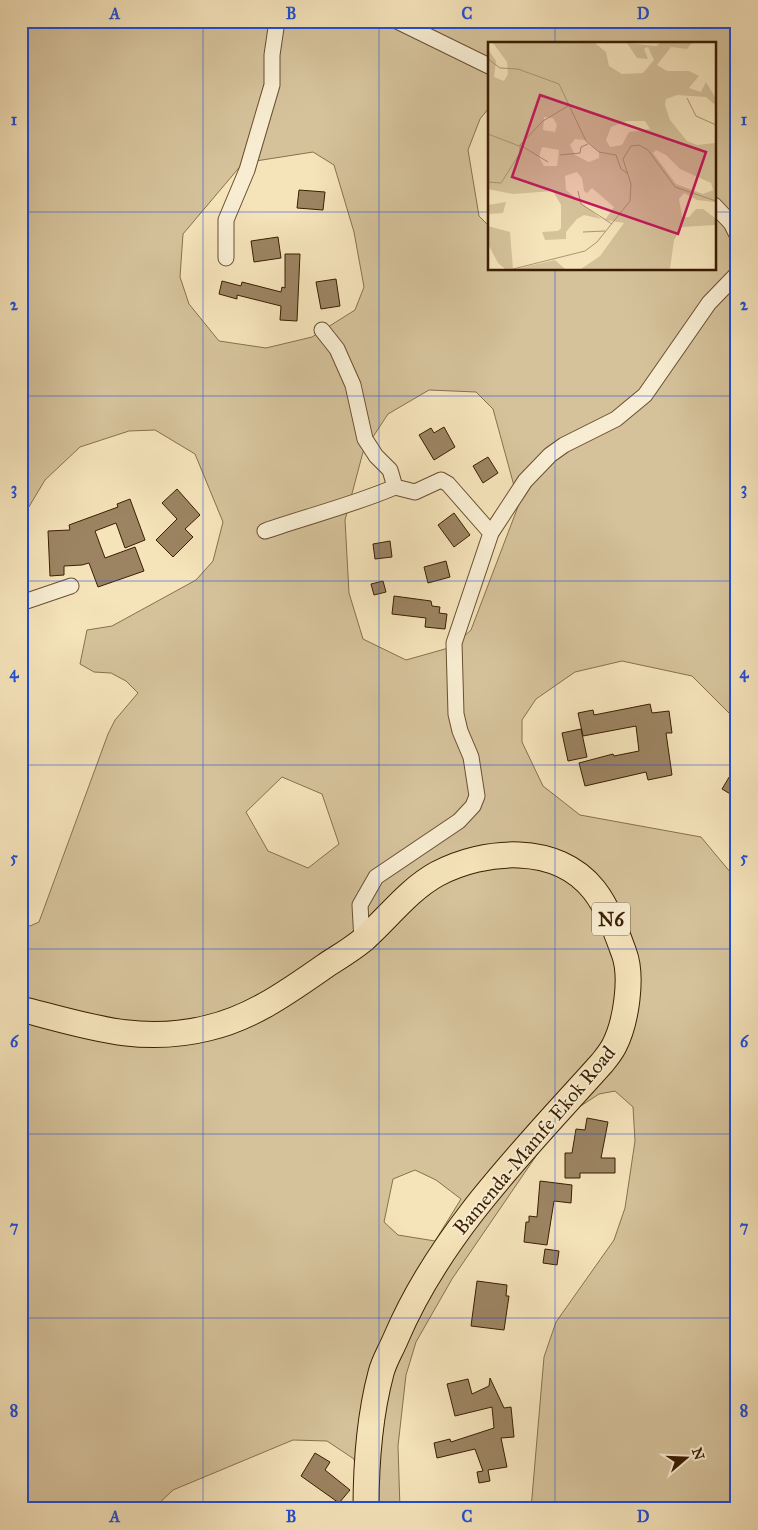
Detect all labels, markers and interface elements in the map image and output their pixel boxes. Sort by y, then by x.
text: A [109,4,121,23]
text: B [286,4,296,23]
text: C [462,4,473,23]
text: D [637,4,650,23]
inset map [488,42,716,270]
text: 1 [11,110,18,129]
text: 1 [741,110,748,129]
text: 2 [10,295,19,314]
text: 2 [740,295,749,314]
text: 3 [11,479,17,499]
text: 3 [741,479,747,499]
text: 4 [10,663,20,683]
text: 4 [740,663,750,683]
text: 5 [10,848,18,867]
text: 5 [740,848,748,867]
road number: N6 [592,902,630,936]
text: 6 [10,1032,19,1051]
text: 6 [740,1032,749,1051]
street label: Bamenda-Mamfe Ekok Road [448,1041,620,1239]
text: 7 [10,1217,19,1236]
text: 7 [740,1217,749,1236]
text: 8 [10,1401,18,1420]
text: 8 [740,1401,748,1420]
north arrow [660,1432,710,1482]
text: N [688,1446,708,1462]
text: A [109,1507,121,1526]
text: B [286,1507,296,1526]
text: C [462,1507,473,1526]
text: D [637,1507,650,1526]

